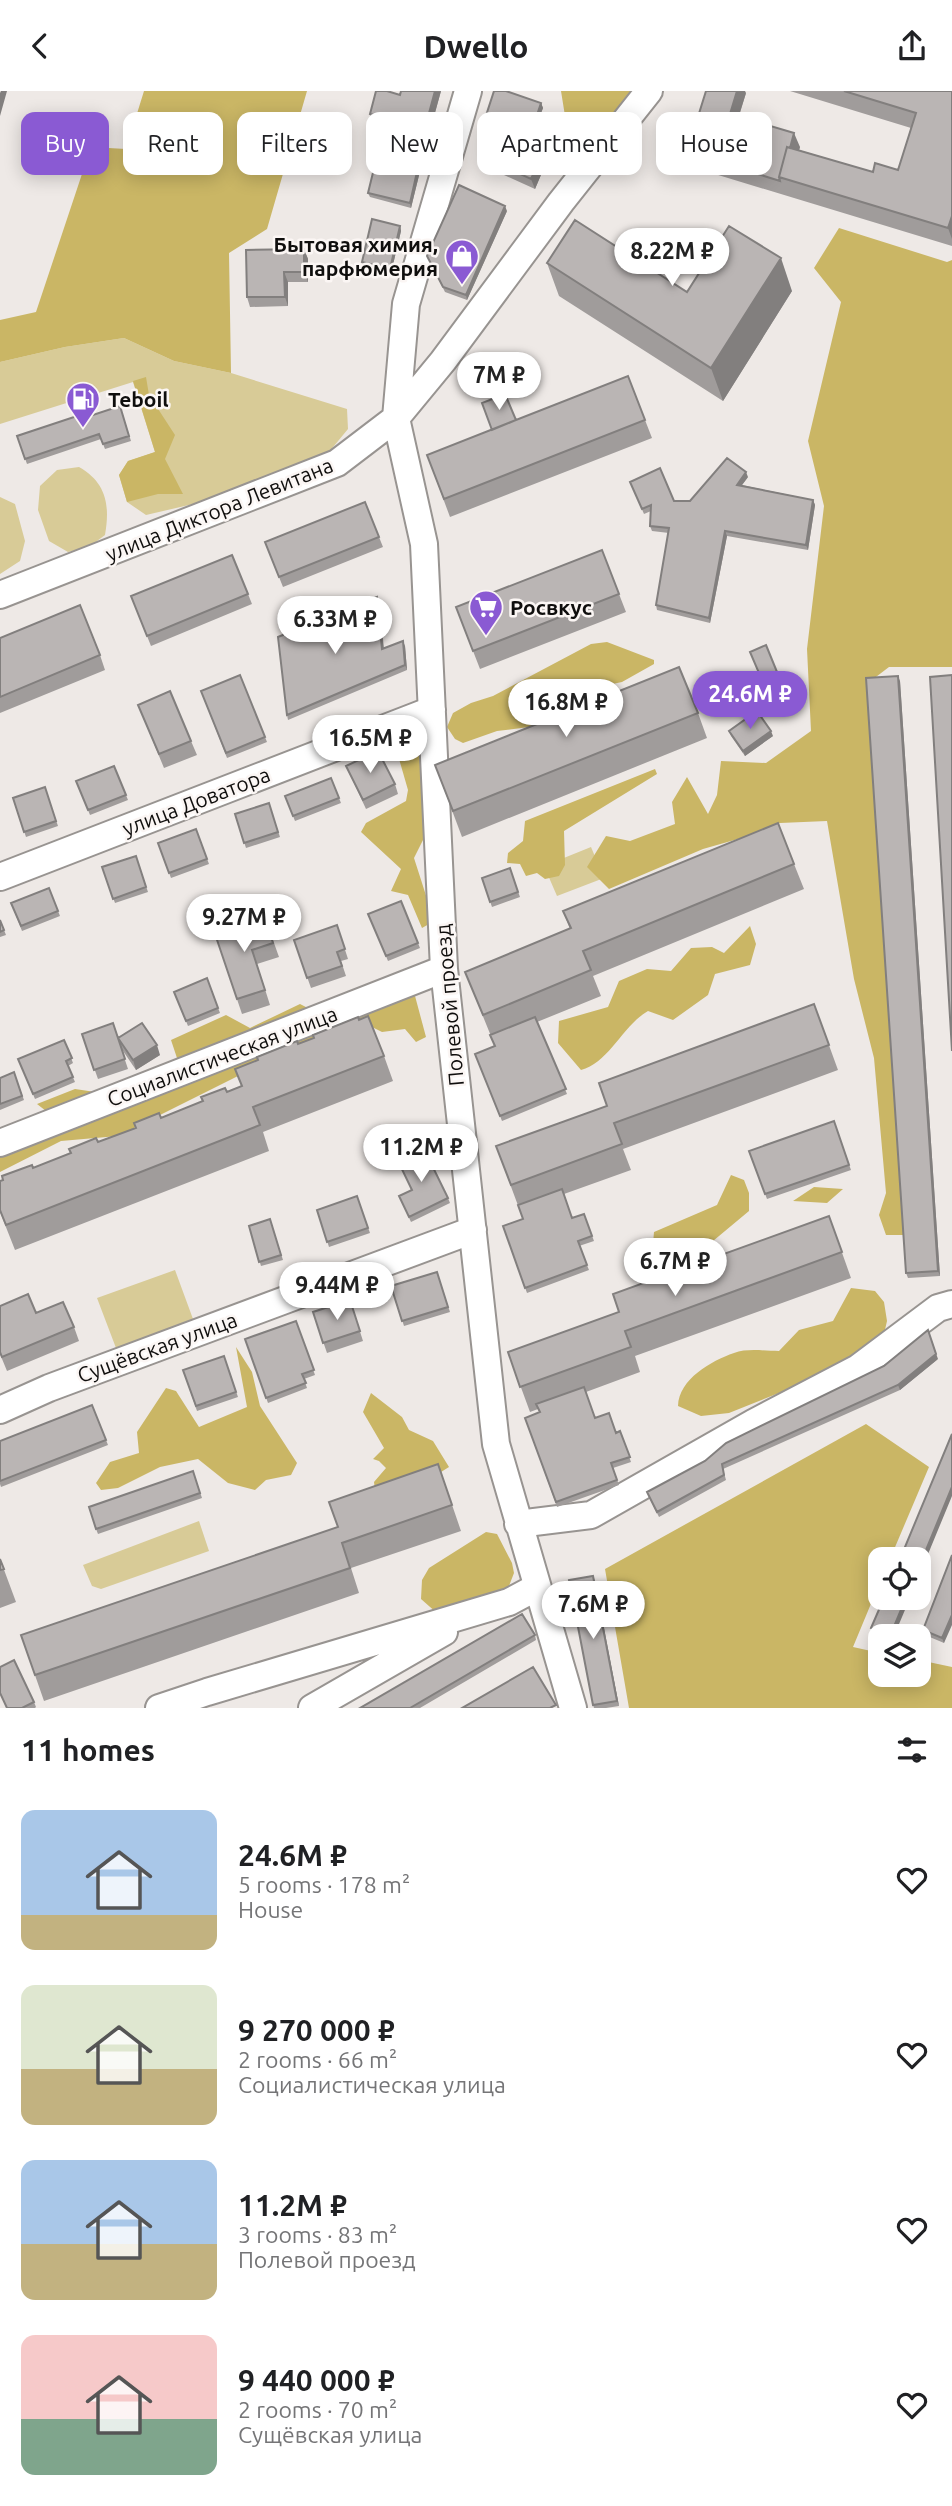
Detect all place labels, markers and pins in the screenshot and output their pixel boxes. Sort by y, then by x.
pin: 8.22M ₽ [607,229,737,288]
place label: Бытовая химия, парфюмерия [274,232,438,280]
shop icon: Бытовая химия, парфюмерия [443,237,481,286]
pin: 7M ₽ [458,353,540,412]
fuel station icon: Teboil [64,380,102,429]
place label: Teboil [108,387,169,411]
supermarket icon: Росвкус [467,588,505,637]
place label: Росвкус [510,595,592,619]
pin: 6.33M ₽ [270,596,400,656]
pin: 24.6M ₽ [685,671,815,731]
pin: 16.8M ₽ [501,679,631,739]
pin: 16.5M ₽ [305,715,435,775]
pin: 9.27M ₽ [179,895,309,954]
pin: 11.2M ₽ [356,1125,486,1184]
pin: 6.7M ₽ [618,1239,732,1298]
pin: 9.44M ₽ [272,1263,402,1322]
pin: 7.6M ₽ [536,1581,650,1641]

